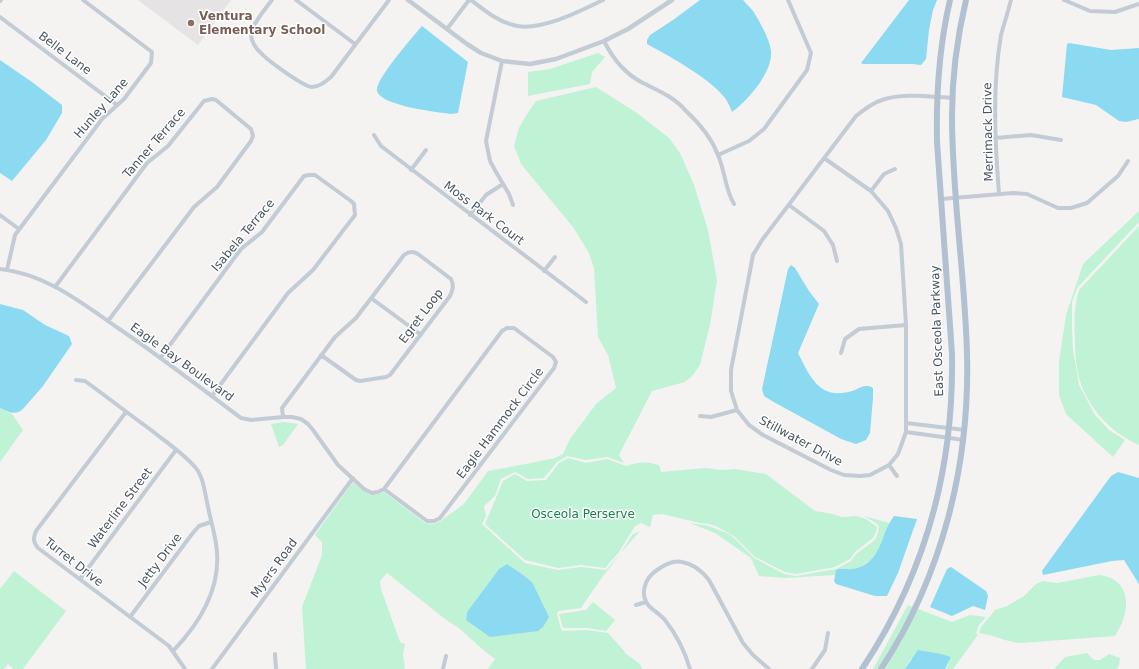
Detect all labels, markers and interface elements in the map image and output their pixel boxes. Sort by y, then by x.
place label: Ventura Elementary School [199,9,325,37]
marker: Ventura Elementary School [186,18,196,28]
street label: Belle Lane [36,29,94,77]
street label: Hunley Lane [71,75,131,141]
street label: Merrimack Drive [980,82,996,182]
street label: Tanner Terrace [119,105,188,181]
street label: Moss Park Court [441,178,527,248]
street label: Isabela Terrace [209,196,277,274]
street label: East Osceola Parkway [928,265,946,397]
street label: Egret Loop [396,286,446,346]
street label: Eagle Bay Boulevard [128,320,236,404]
street label: Eagle Hammock Circle [454,365,546,481]
street label: Stillwater Drive [757,413,845,469]
street label: Waterline Street [85,465,155,551]
park label: Osceola Perserve [531,507,635,521]
street label: Jetty Drive [135,531,185,590]
street label: Turret Drive [41,534,106,589]
street label: Myers Road [248,536,300,600]

